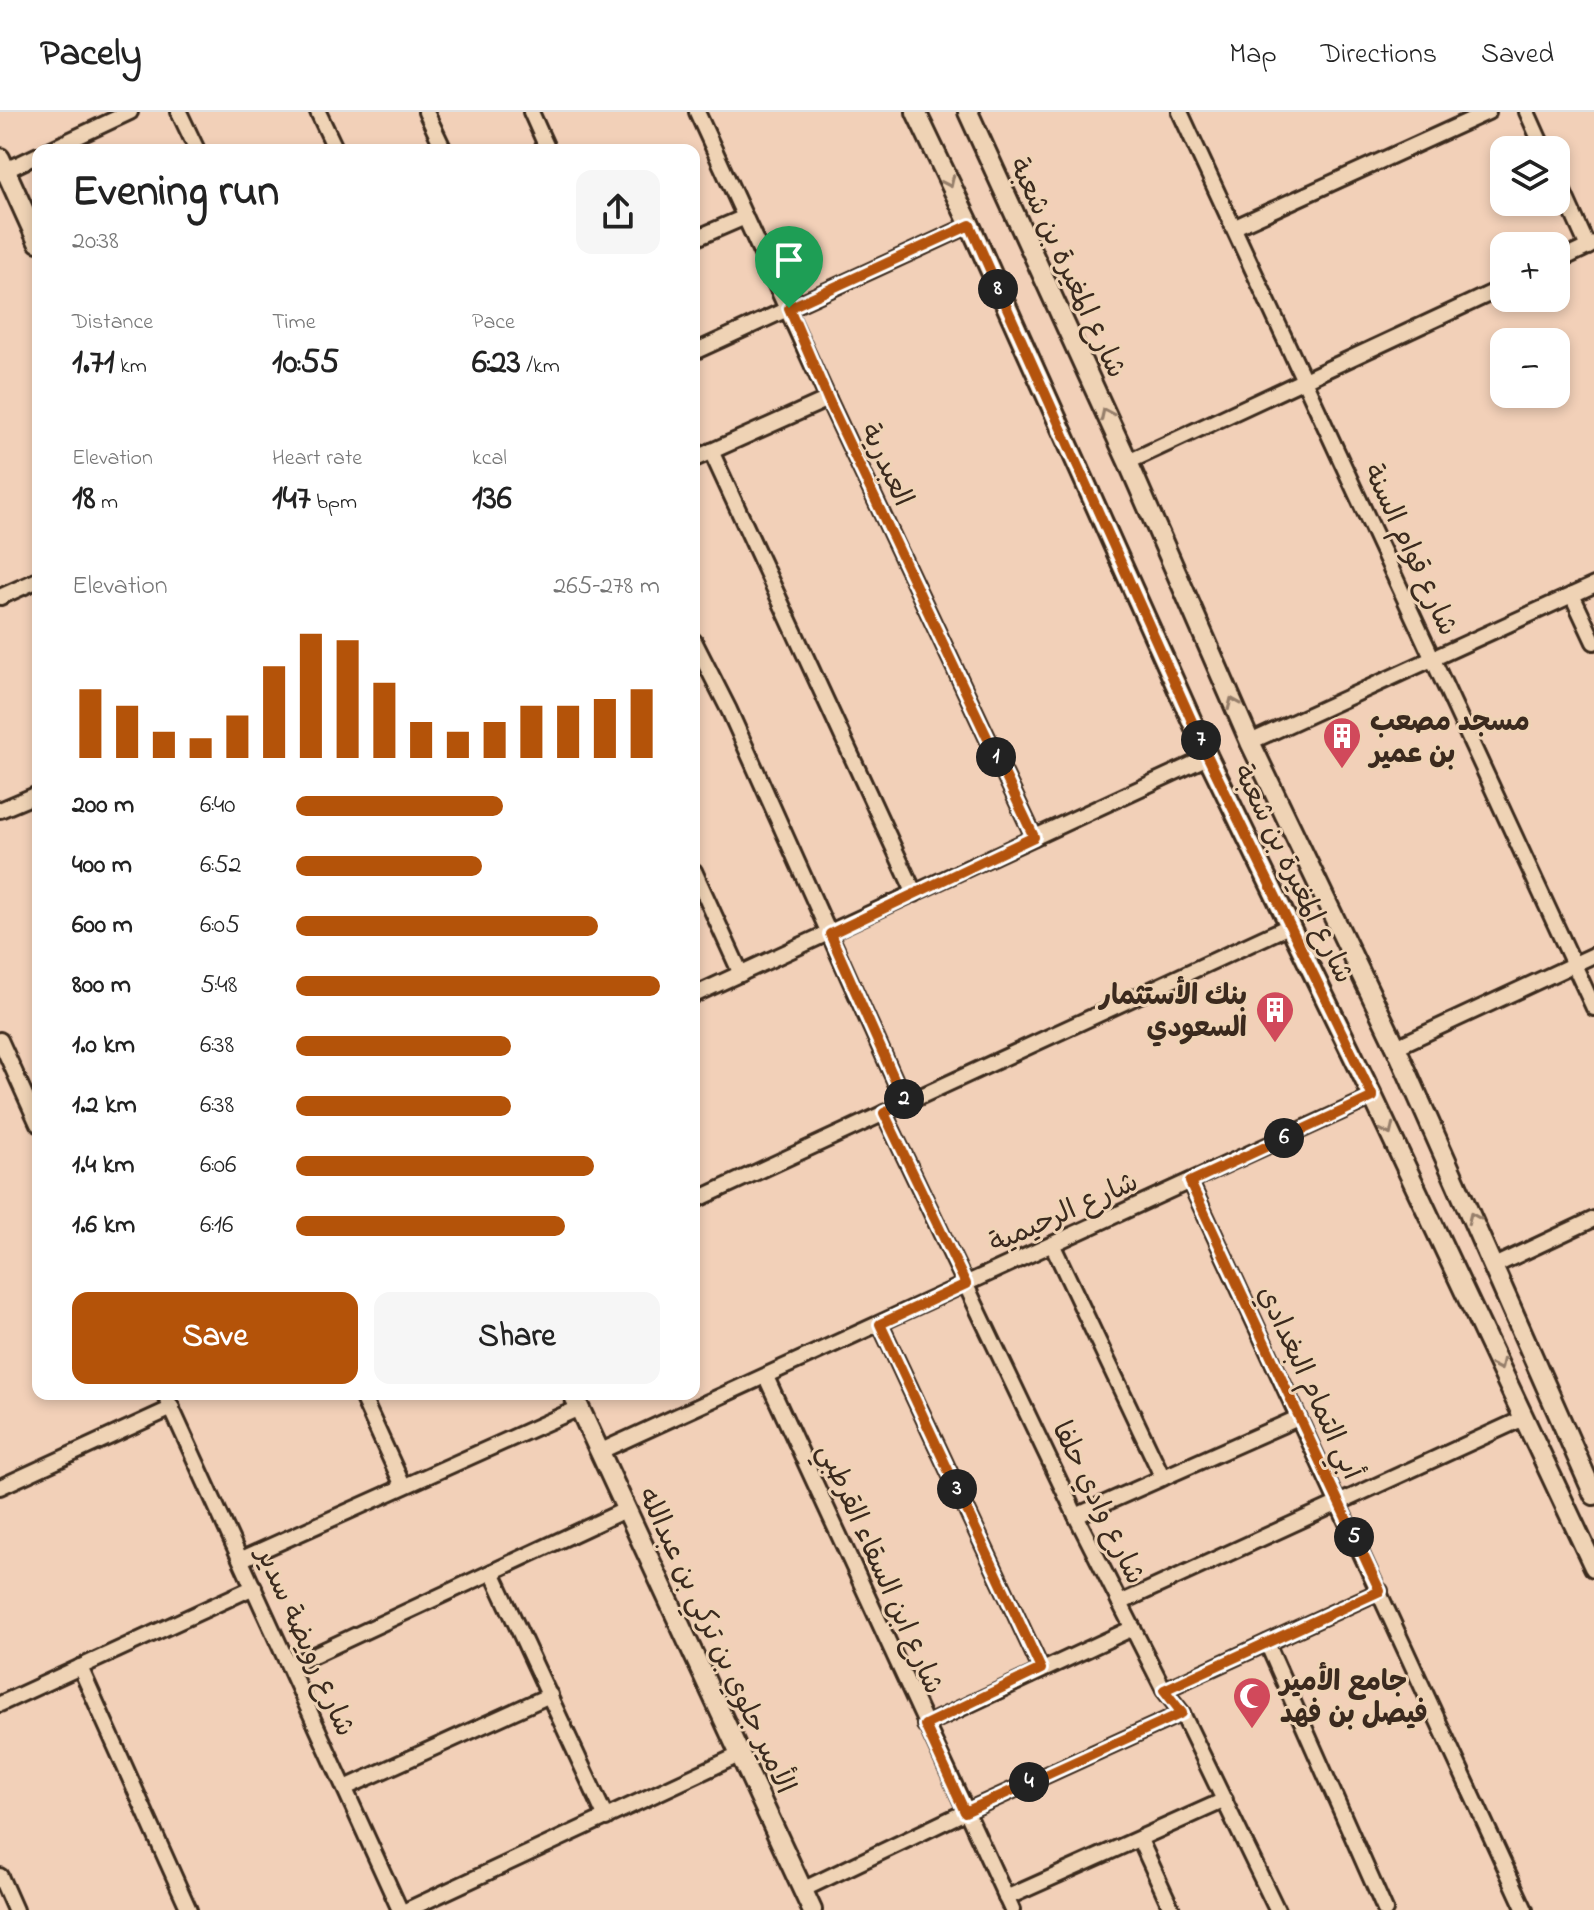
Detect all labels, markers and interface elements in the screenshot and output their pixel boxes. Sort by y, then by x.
text: Pacely [40,27,142,83]
text: Map [1229,35,1277,76]
text: Directions [1321,35,1437,76]
text: Saved [1481,35,1554,76]
map controls [1490,136,1570,408]
button: layers [1490,136,1570,216]
street label: شارع المغيرة بن شعبة [997,151,1135,386]
text: Evening run [72,161,279,225]
button: share [576,170,660,254]
one-way arrow [939,174,955,189]
text: 20:38 [72,223,119,261]
pin [755,226,823,308]
button: + [1490,232,1570,312]
icon: arrive [767,238,811,282]
pin: 8 [978,269,1018,309]
text: 8 [994,273,1002,305]
text: Distance [72,307,153,339]
text: Time [272,307,316,339]
text: Pace [472,307,515,339]
button: − [1490,328,1570,408]
text: 1.71 [72,339,115,389]
text: 10:55 [272,339,339,389]
text: 6:23 [472,339,521,389]
text: km [115,351,147,383]
text: /km [521,351,560,383]
one-way arrow [1100,408,1116,422]
street label: العبدرية [848,417,922,514]
text: Elevation [72,443,153,475]
text: Heart rate [272,443,362,475]
text: kcal [472,443,507,475]
street label: شارع قوام السنة [1351,458,1467,643]
text: 18 [72,475,96,525]
text: 147 [272,475,311,525]
text: 136 [472,475,512,525]
text: m [96,487,118,519]
text: bpm [311,487,357,519]
text: Elevation [72,568,168,606]
text: 265–278 m [553,568,660,606]
one-way arrow [1227,697,1243,711]
place label: مسجد مصعب بن عمير [1367,703,1530,776]
building icon: مسجد مصعب بن عمير [1321,715,1363,770]
pin: 7 [1181,720,1221,760]
text: 7 [1196,724,1206,756]
pin: 1 [976,737,1016,777]
text: 1 [993,741,1000,773]
street label: شارع المغيرة بن شعبة [1221,758,1363,991]
text: 200 m [72,787,134,825]
text: 6:40 [200,787,236,825]
text: 400 m [72,847,132,885]
text: 6:52 [200,847,241,885]
text: 600 m [72,907,133,945]
text: 6:05 [200,907,240,945]
text: 800 m [72,967,131,1005]
text: 5:48 [200,967,238,1005]
place label: بنك الأستثمار السعودي [1097,976,1247,1050]
building icon: بنك الأستثمار السعودي [1254,989,1296,1044]
text: 1.0 km [72,1027,135,1065]
text: 6:38 [200,1027,234,1065]
pin: 2 [884,1079,924,1119]
text: 2 [899,1083,909,1115]
text: 1.2 km [72,1087,137,1125]
text: 6:38 [200,1087,234,1125]
pin: 6 [1264,1118,1304,1158]
one-way arrow [1378,1121,1394,1136]
text: 6 [1279,1122,1289,1154]
text: 1.4 km [72,1147,134,1185]
text: 6:06 [200,1147,236,1185]
street label: شارع الرحيمية [983,1163,1145,1265]
text: 1.6 km [72,1207,135,1245]
text: 6:16 [200,1207,233,1245]
one-way arrow [1466,1212,1482,1226]
street label: أبي التمام البغدادي [1244,1280,1371,1488]
button: Save [72,1292,358,1384]
button: Share [374,1292,660,1384]
one-way arrow [1489,1357,1505,1371]
street label: شارع وادي حلفا [1040,1415,1154,1592]
street label: شارع ابن السقاء القرطبي [804,1437,953,1702]
pin: 3 [937,1469,977,1509]
text: 3 [952,1473,962,1505]
street label: الأمير جلوي بن تركي بن عبدالله [625,1481,805,1802]
pin: 5 [1334,1517,1374,1557]
text: 5 [1348,1521,1360,1553]
street label: شارع رويضة سدير [243,1539,364,1744]
place label: جامع الأمير فيصل بن فهد [1277,1662,1428,1736]
mosque icon: جامع الأمير فيصل بن فهد [1231,1675,1273,1730]
pin: 4 [1009,1762,1049,1802]
text: 4 [1024,1766,1034,1798]

